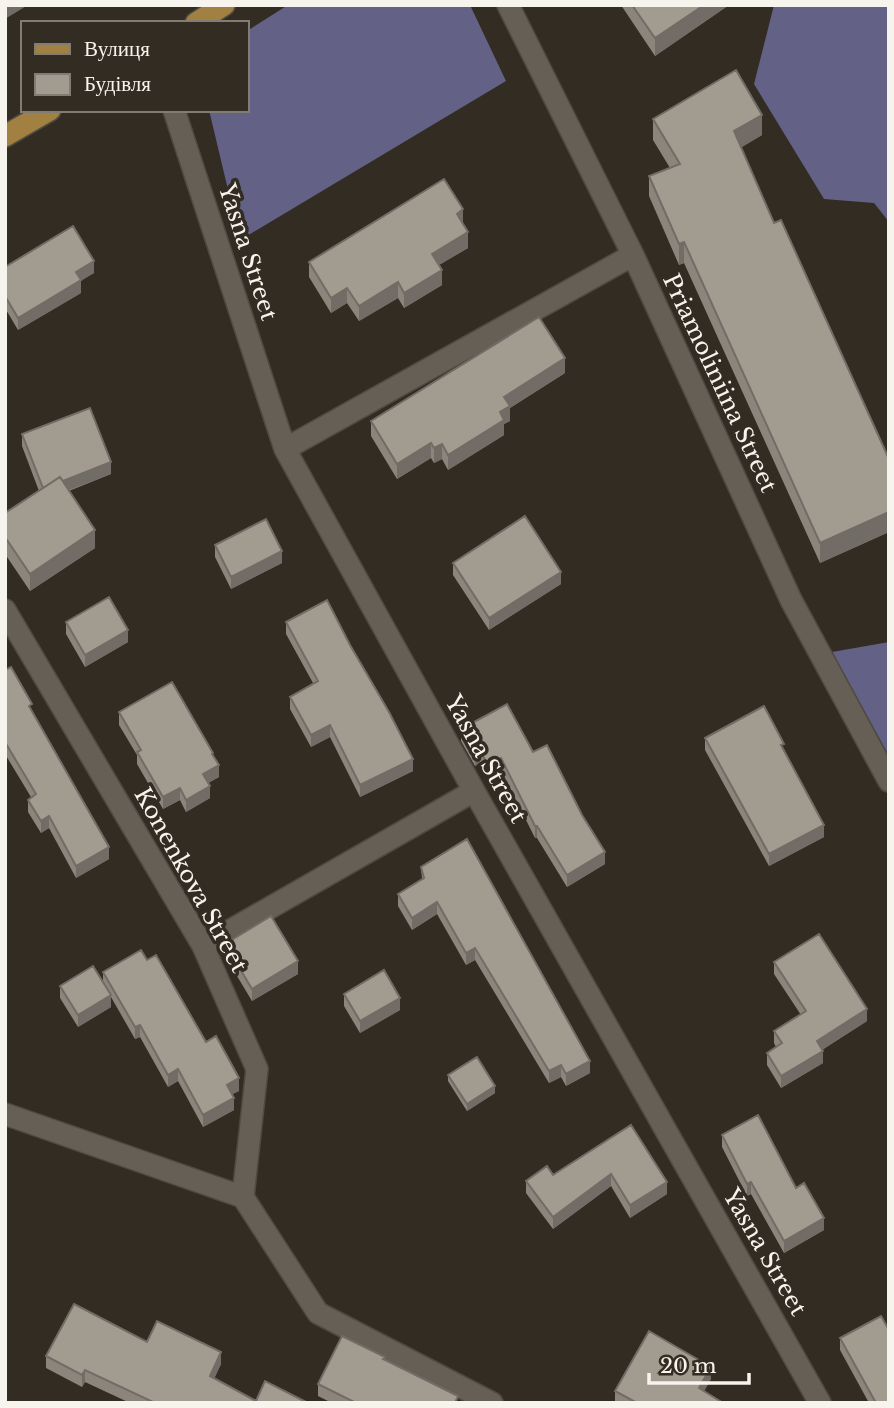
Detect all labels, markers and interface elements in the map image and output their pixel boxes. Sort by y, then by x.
legend [21,21,248,112]
text: Вулиця [84,36,150,62]
text: Будівля [84,71,151,97]
street label: Yasna Street [212,179,283,324]
street label: Priamoliniina Street [657,269,783,497]
street label: Yasna Street [439,689,533,828]
street label: Konenkova Street [129,783,254,978]
street label: Yasna Street [717,1183,813,1321]
scale bar [649,1342,749,1386]
text: 20 m [660,1353,717,1379]

